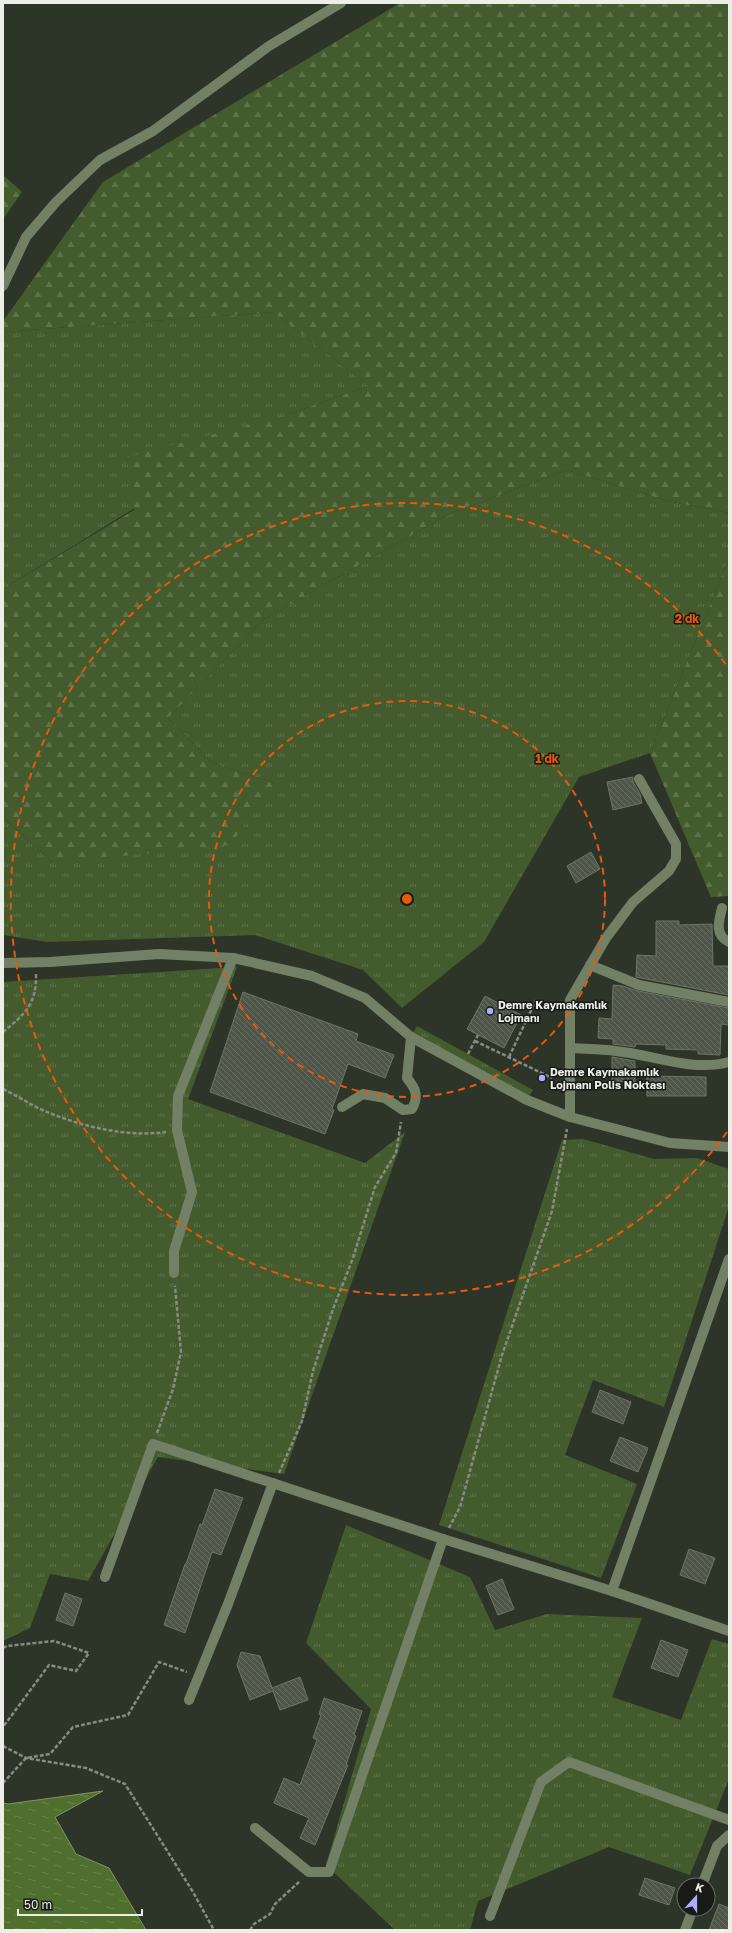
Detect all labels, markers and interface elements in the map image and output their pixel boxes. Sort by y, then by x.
text: 2 dk [675,611,699,626]
text: 1 dk [535,751,559,766]
centre of rings [400,892,414,906]
place label: Demre Kaymakamlık Lojmanı [498,998,608,1024]
marker: Demre Kaymakamlık Lojmanı [485,1006,495,1016]
place label: Demre Kaymakamlık Lojmanı Polis Noktası [550,1065,665,1091]
marker: Demre Kaymakamlık Lojmanı Polis Noktası [537,1073,547,1083]
north arrow [676,1877,716,1917]
text: K [694,1880,706,1895]
scale bar [18,1891,142,1917]
text: 50 m [24,1897,52,1912]

